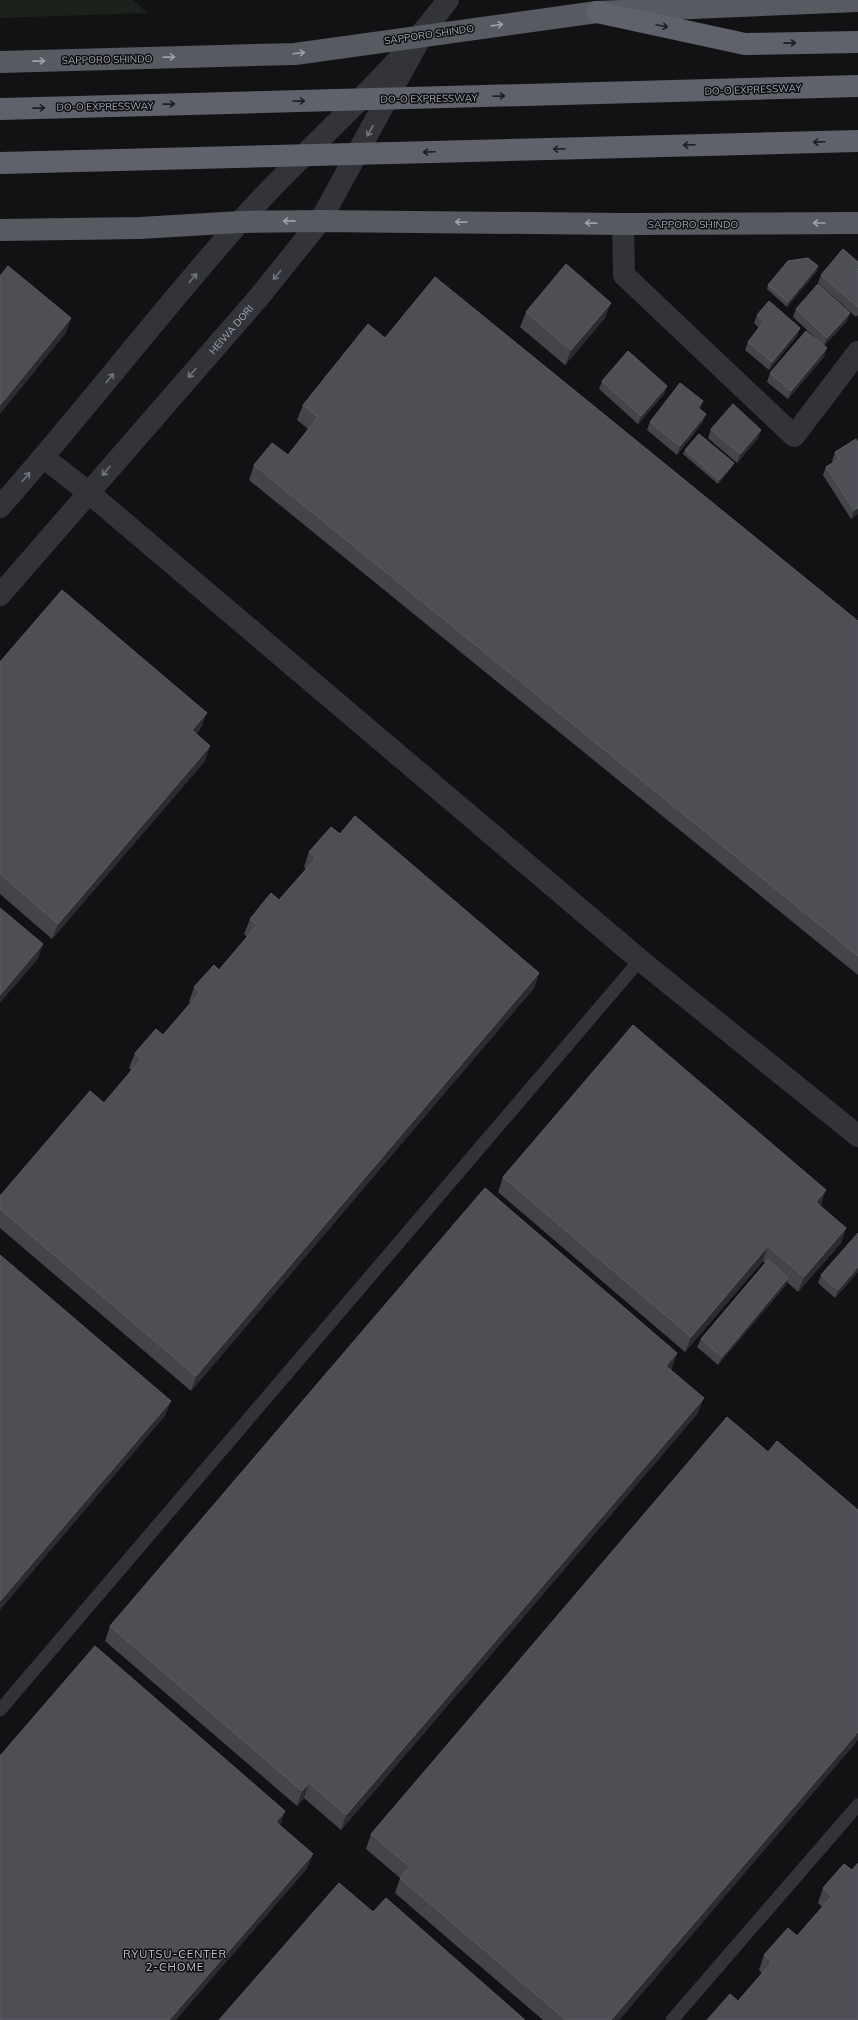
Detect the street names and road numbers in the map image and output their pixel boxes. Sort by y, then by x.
street label: SAPPORO SHINDO [383,22,475,47]
street label: SAPPORO SHINDO [62,52,153,67]
street label: DO-O EXPRESSWAY [704,81,803,98]
street label: DO-O EXPRESSWAY [380,91,479,106]
street label: DO-O EXPRESSWAY [56,99,155,114]
street label: SAPPORO SHINDO [648,218,739,231]
street label: HEIWA DORI [206,302,256,357]

